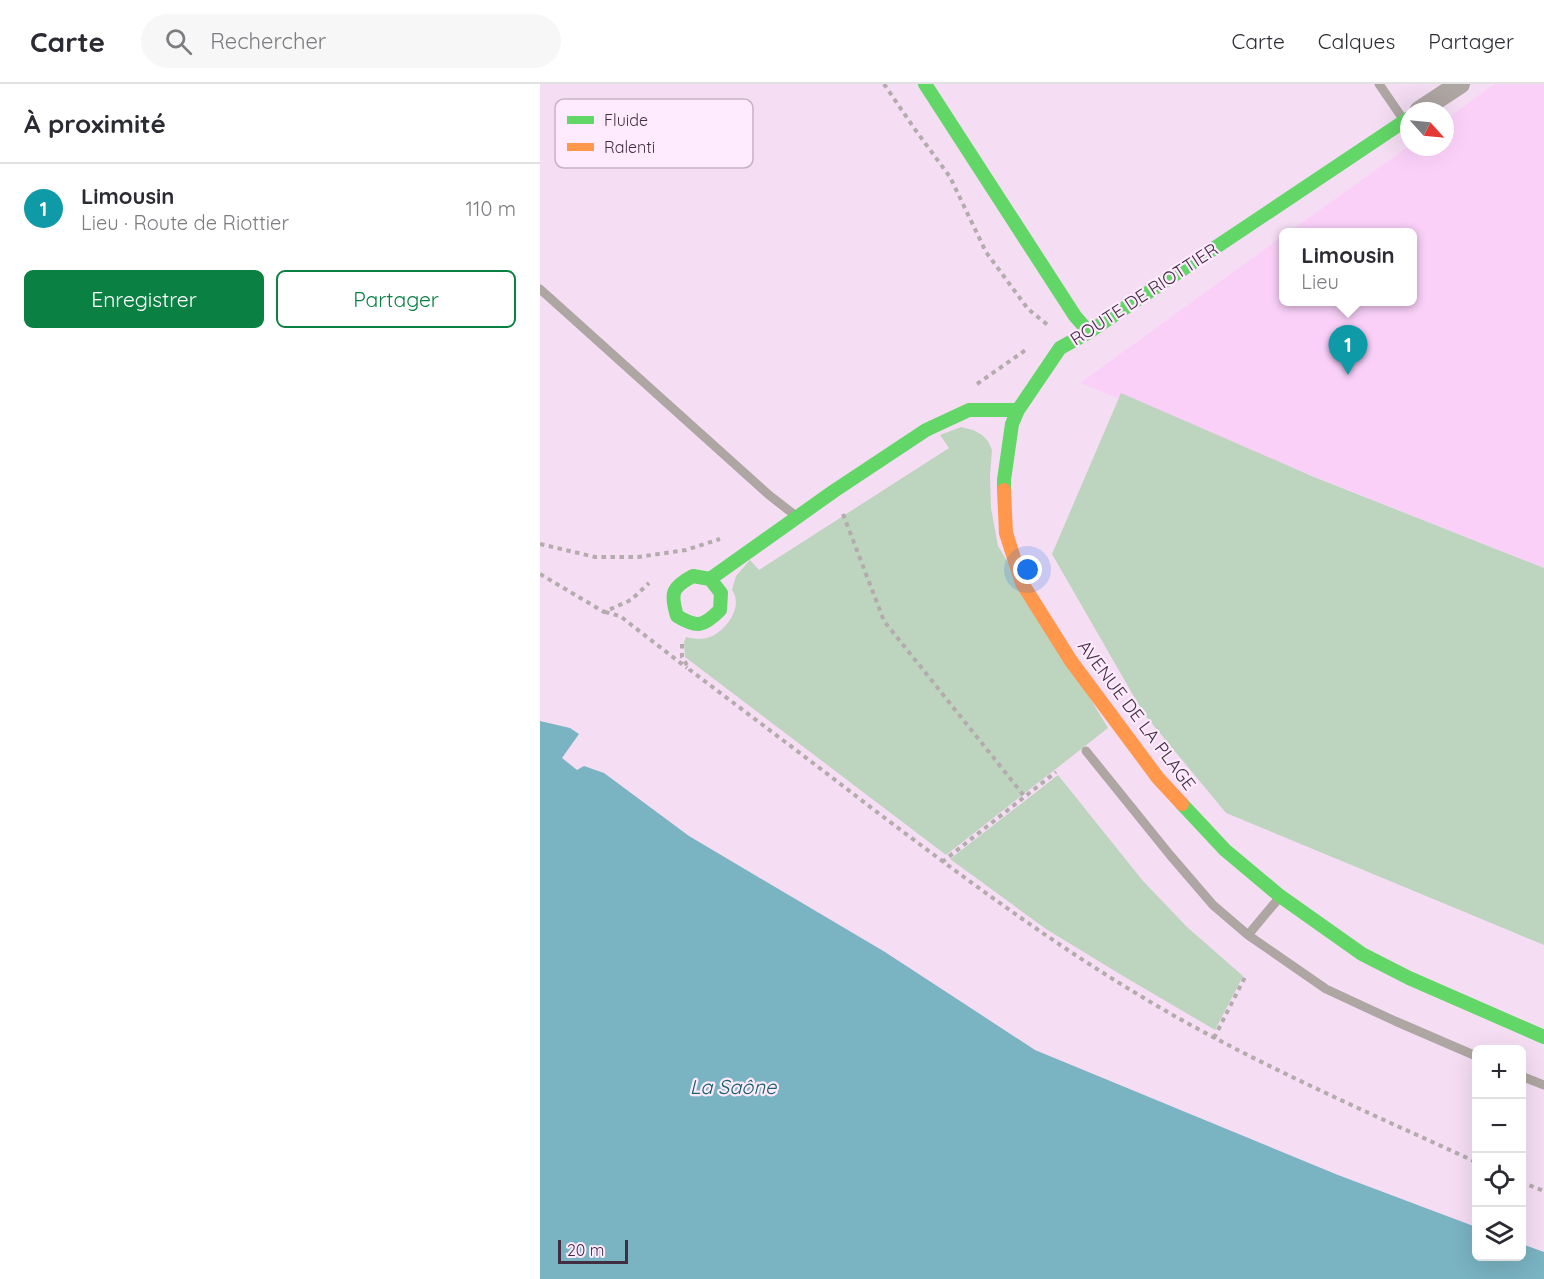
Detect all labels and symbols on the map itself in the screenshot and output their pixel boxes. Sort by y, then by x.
legend [555,99,753,168]
north arrow [1400,102,1454,156]
text: Fluide [604,110,648,130]
text: Ralenti [604,137,655,157]
street label: ROUTE DE RIOTTIER [1066,238,1222,350]
pin: 1 [1328,326,1368,375]
your location [1013,555,1042,584]
street label: AVENUE DE LA PLAGE [1073,635,1201,795]
water label: La Saône [690,1074,777,1099]
scale bar [558,1237,628,1264]

